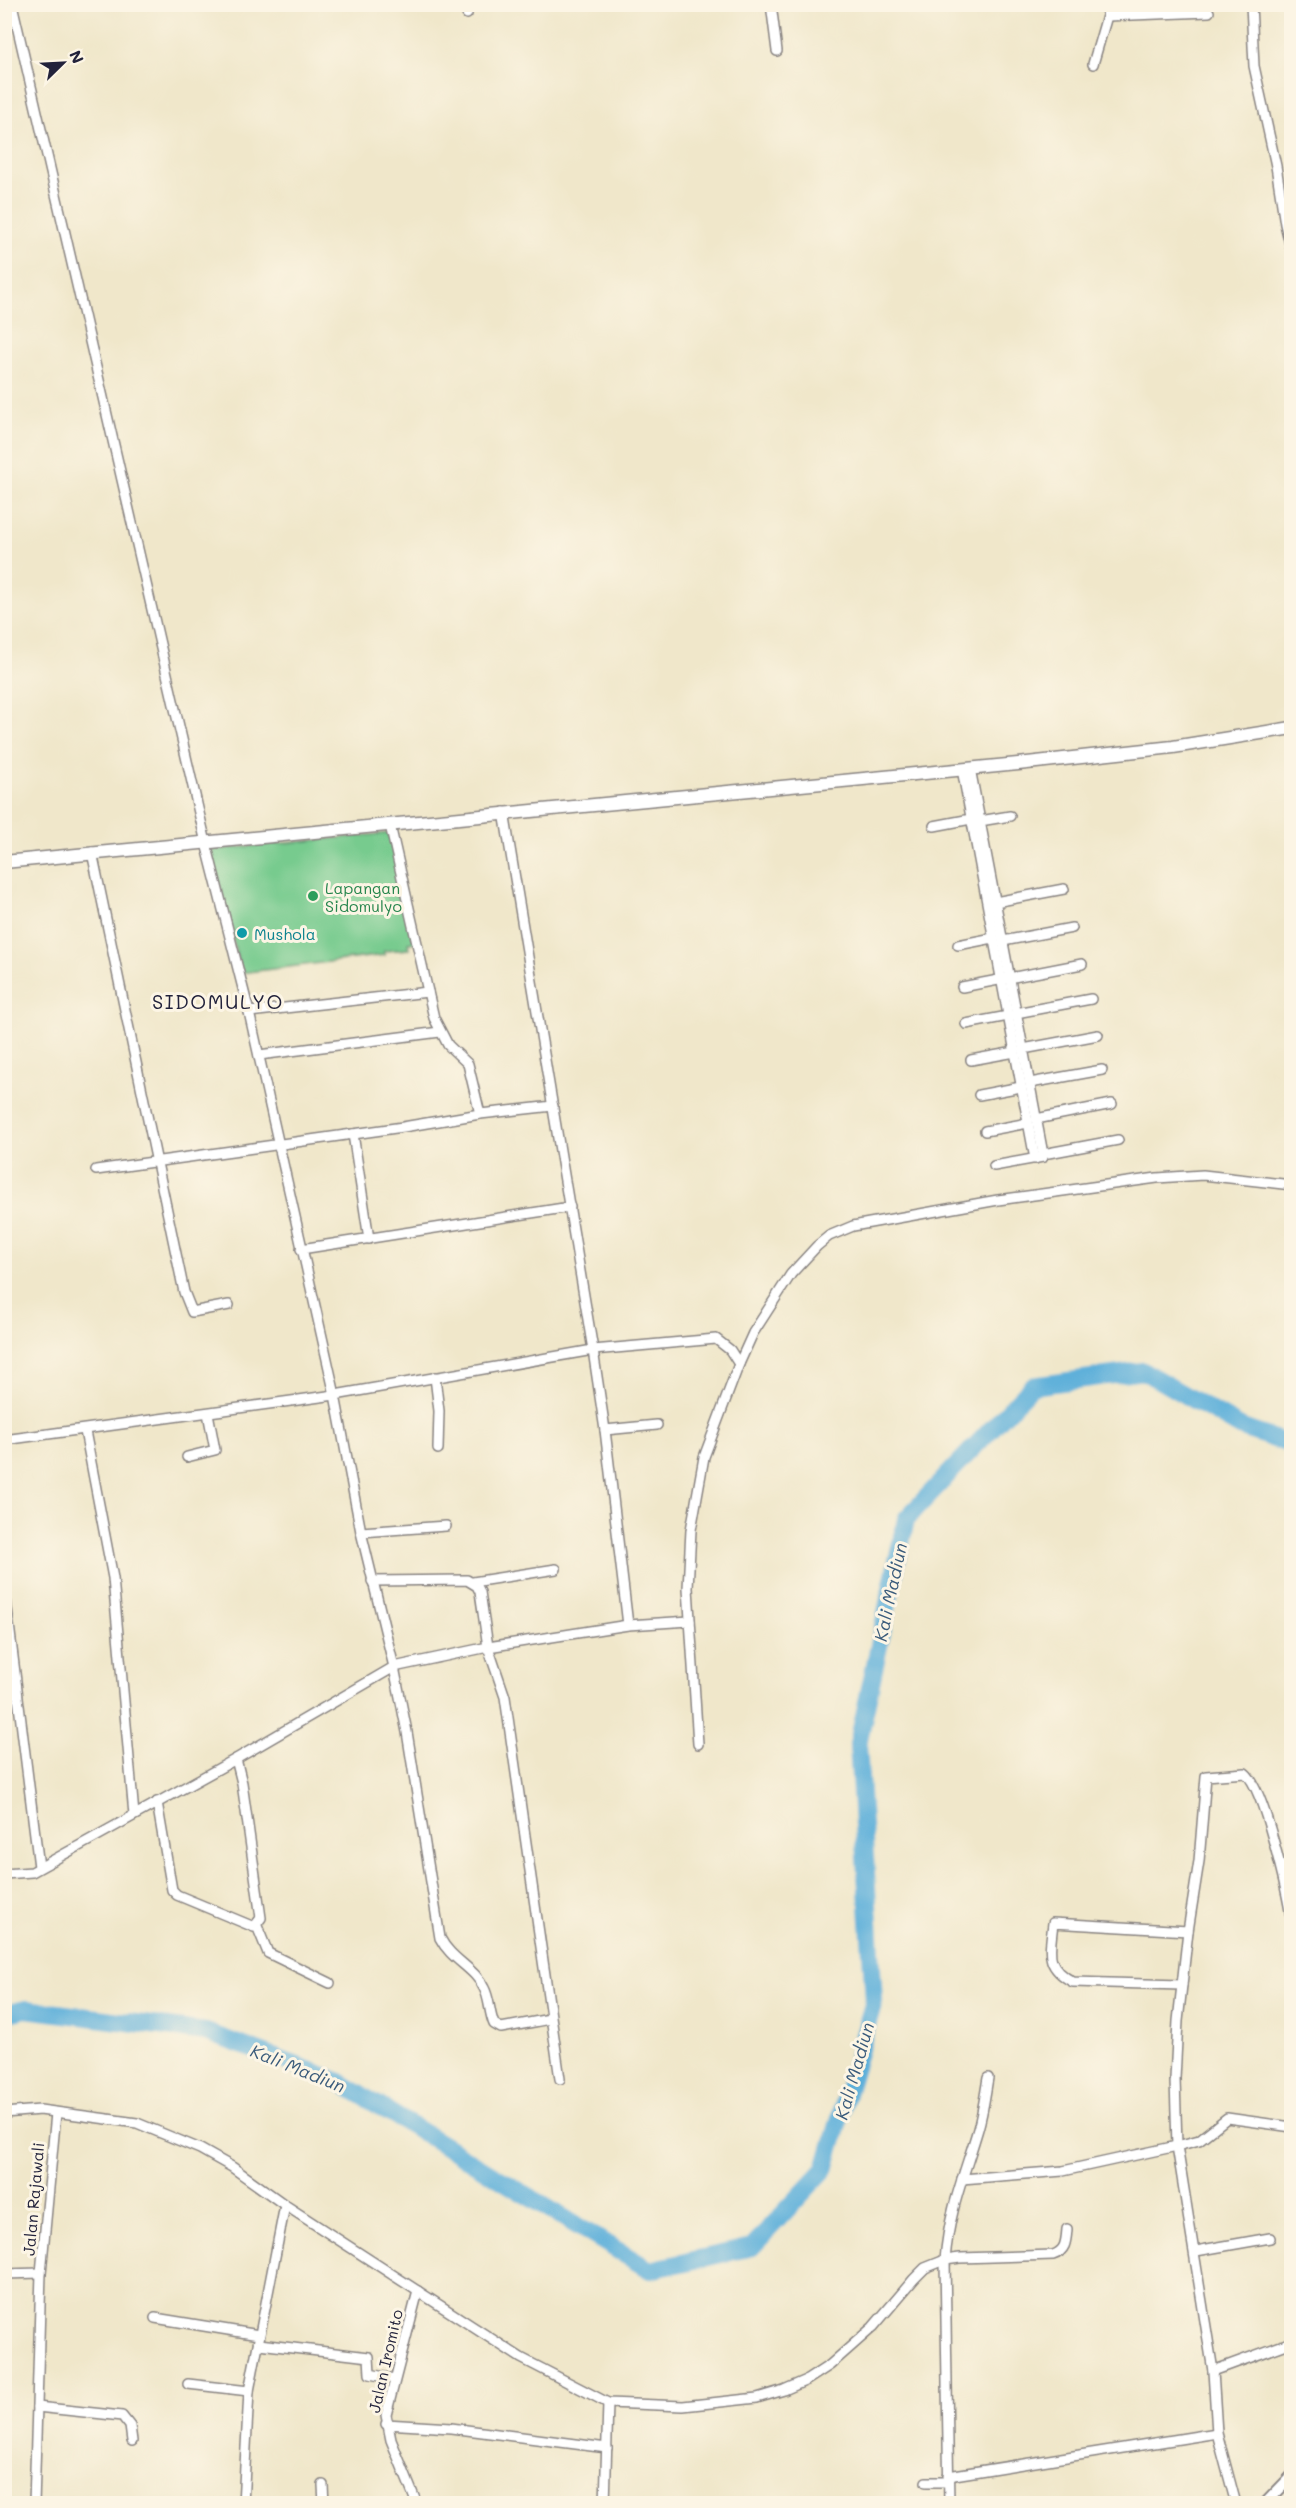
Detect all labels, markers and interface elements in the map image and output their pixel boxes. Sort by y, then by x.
north arrow [33,33,93,93]
text: N [65,47,89,67]
place label: Lapangan Sidomulyo [325,877,402,916]
marker: Lapangan Sidomulyo [306,889,320,903]
place label: Mushola [254,923,316,944]
marker: Mushola [235,926,249,940]
district label: SIDOMULYO [152,988,284,1014]
water label: Kali Madiun [868,1540,912,1644]
water label: Kali Madiun [829,2020,879,2122]
water label: Kali Madiun [247,2038,349,2098]
street label: Jalan Rajawali [18,2142,48,2256]
street label: Jalan Iromito [363,2307,407,2415]

